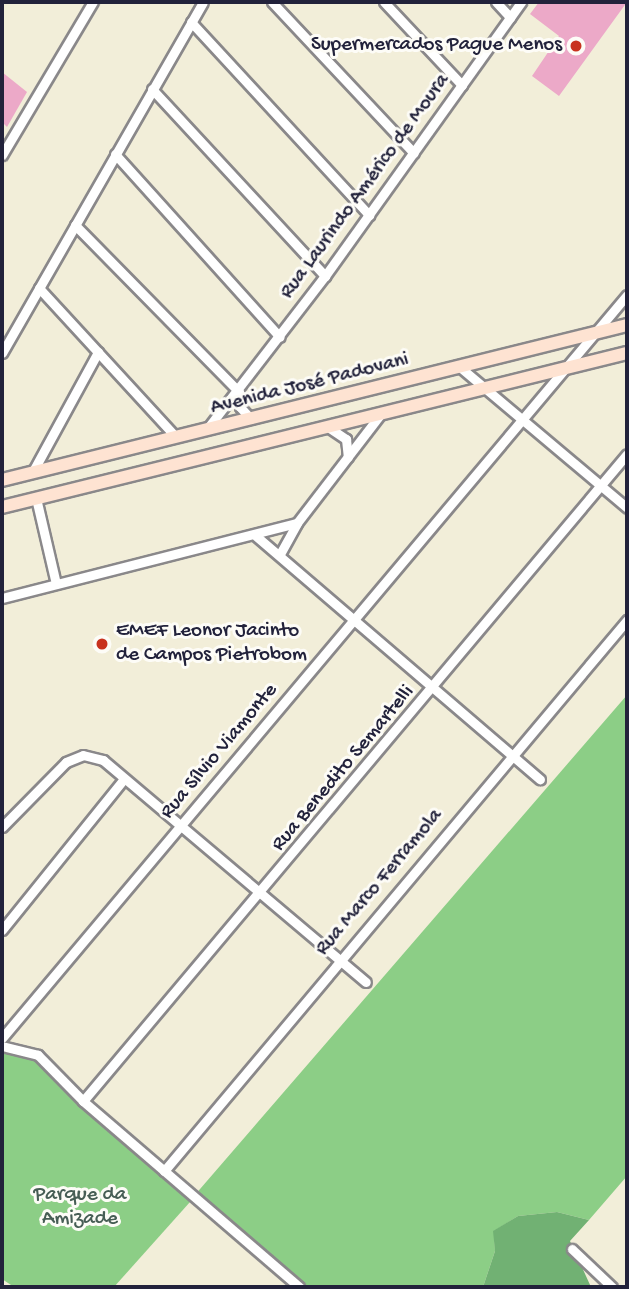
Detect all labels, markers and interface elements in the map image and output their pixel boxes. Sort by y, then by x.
place label: Supermercados Pague Menos [311,33,562,59]
marker: Supermercados Pague Menos [568,38,584,54]
street label: Rua Laurindo Américo de Moura [276,69,456,305]
street label: Avenida José Padovani [208,348,412,422]
place label: EMEF Leonor Jacinto de Campos Pietrobom [116,619,307,669]
marker: EMEF Leonor Jacinto de Campos Pietrobom [94,636,110,652]
street label: Rua Sílvio Viamonte [156,679,284,825]
street label: Rua Benedito Semartelli [267,681,421,857]
street label: Rua Marco Ferramola [311,804,449,962]
park label: Parque da Amizade [34,1183,126,1233]

